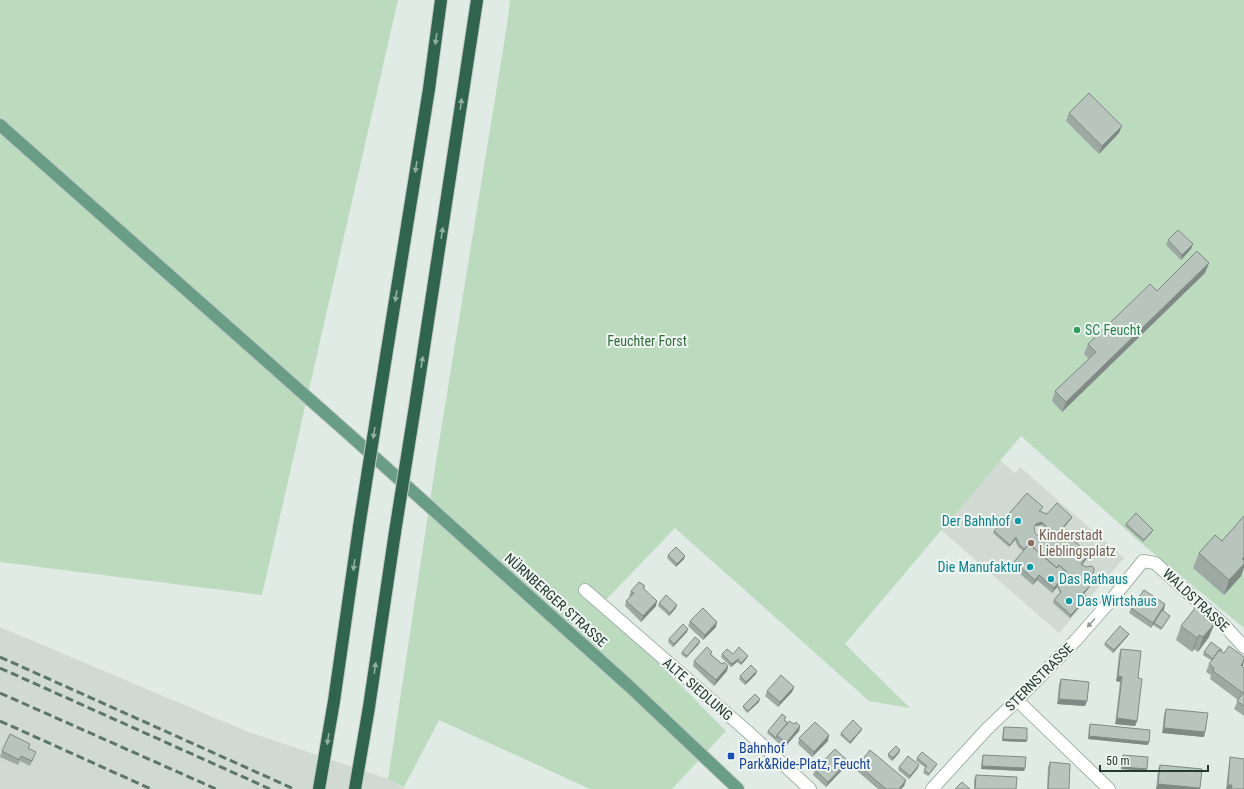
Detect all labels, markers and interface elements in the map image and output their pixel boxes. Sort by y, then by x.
one-way arrow [433,33,439,45]
one-way arrow [458,98,464,111]
one-way arrow [413,161,419,173]
one-way arrow [439,227,445,239]
one-way arrow [393,289,399,302]
place label: SC Feucht [1085,322,1141,338]
marker: SC Feucht [1072,325,1082,335]
park label: Feuchter Forst [607,333,687,349]
one-way arrow [419,355,425,368]
one-way arrow [371,427,377,439]
place label: Der Bahnhof [942,513,1011,529]
marker: Der Bahnhof [1013,516,1023,526]
place label: Kinderstadt Lieblingsplatz [1039,527,1116,559]
marker: Kinderstadt Lieblingsplatz [1026,538,1036,548]
street label: NÜRNBERGER STRASSE [502,550,610,650]
one-way arrow [351,559,357,571]
place label: Die Manufaktur [938,559,1022,575]
marker: Die Manufaktur [1025,562,1035,572]
street label: WALDSTRASSE [1160,565,1232,635]
place label: Das Rathaus [1059,571,1128,587]
marker: Das Rathaus [1046,574,1056,584]
place label: Das Wirtshaus [1077,593,1157,609]
marker: Das Wirtshaus [1064,596,1074,606]
one-way arrow [1086,618,1095,628]
street label: STERNSTRASSE [1002,640,1076,714]
street label: ALTE SIEDLUNG [660,654,736,724]
one-way arrow [371,662,378,674]
one-way arrow [324,733,330,745]
place label: Bahnhof Park&Ride-Platz, Feucht [739,740,870,772]
scale bar [1100,747,1208,773]
marker: Bahnhof Park&Ride-Platz, Feucht [726,751,736,761]
text: 50 m [1106,754,1130,768]

